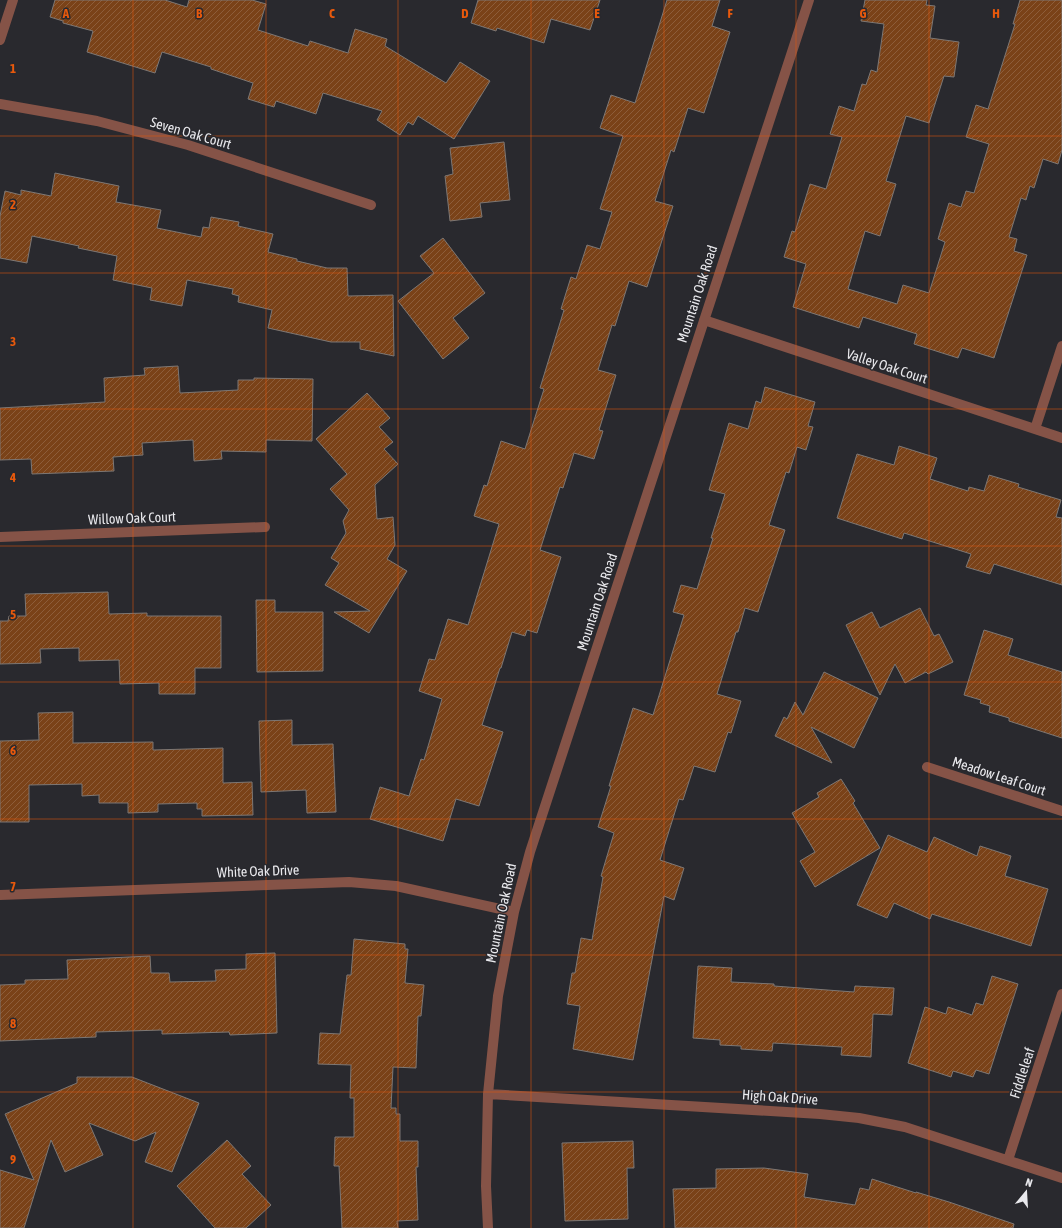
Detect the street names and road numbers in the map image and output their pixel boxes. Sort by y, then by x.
street label: Seven Oak Court [149,114,233,152]
street label: Mountain Oak Road [674,243,720,345]
street label: Valley Oak Court [844,345,930,387]
street label: Willow Oak Court [88,508,176,528]
street label: Mountain Oak Road [574,551,620,653]
street label: Meadow Leaf Court [950,753,1048,799]
street label: White Oak Drive [217,862,299,880]
street label: Mountain Oak Road [483,862,519,964]
street label: Fiddleleaf [1006,1046,1038,1100]
street label: High Oak Drive [742,1086,818,1108]

